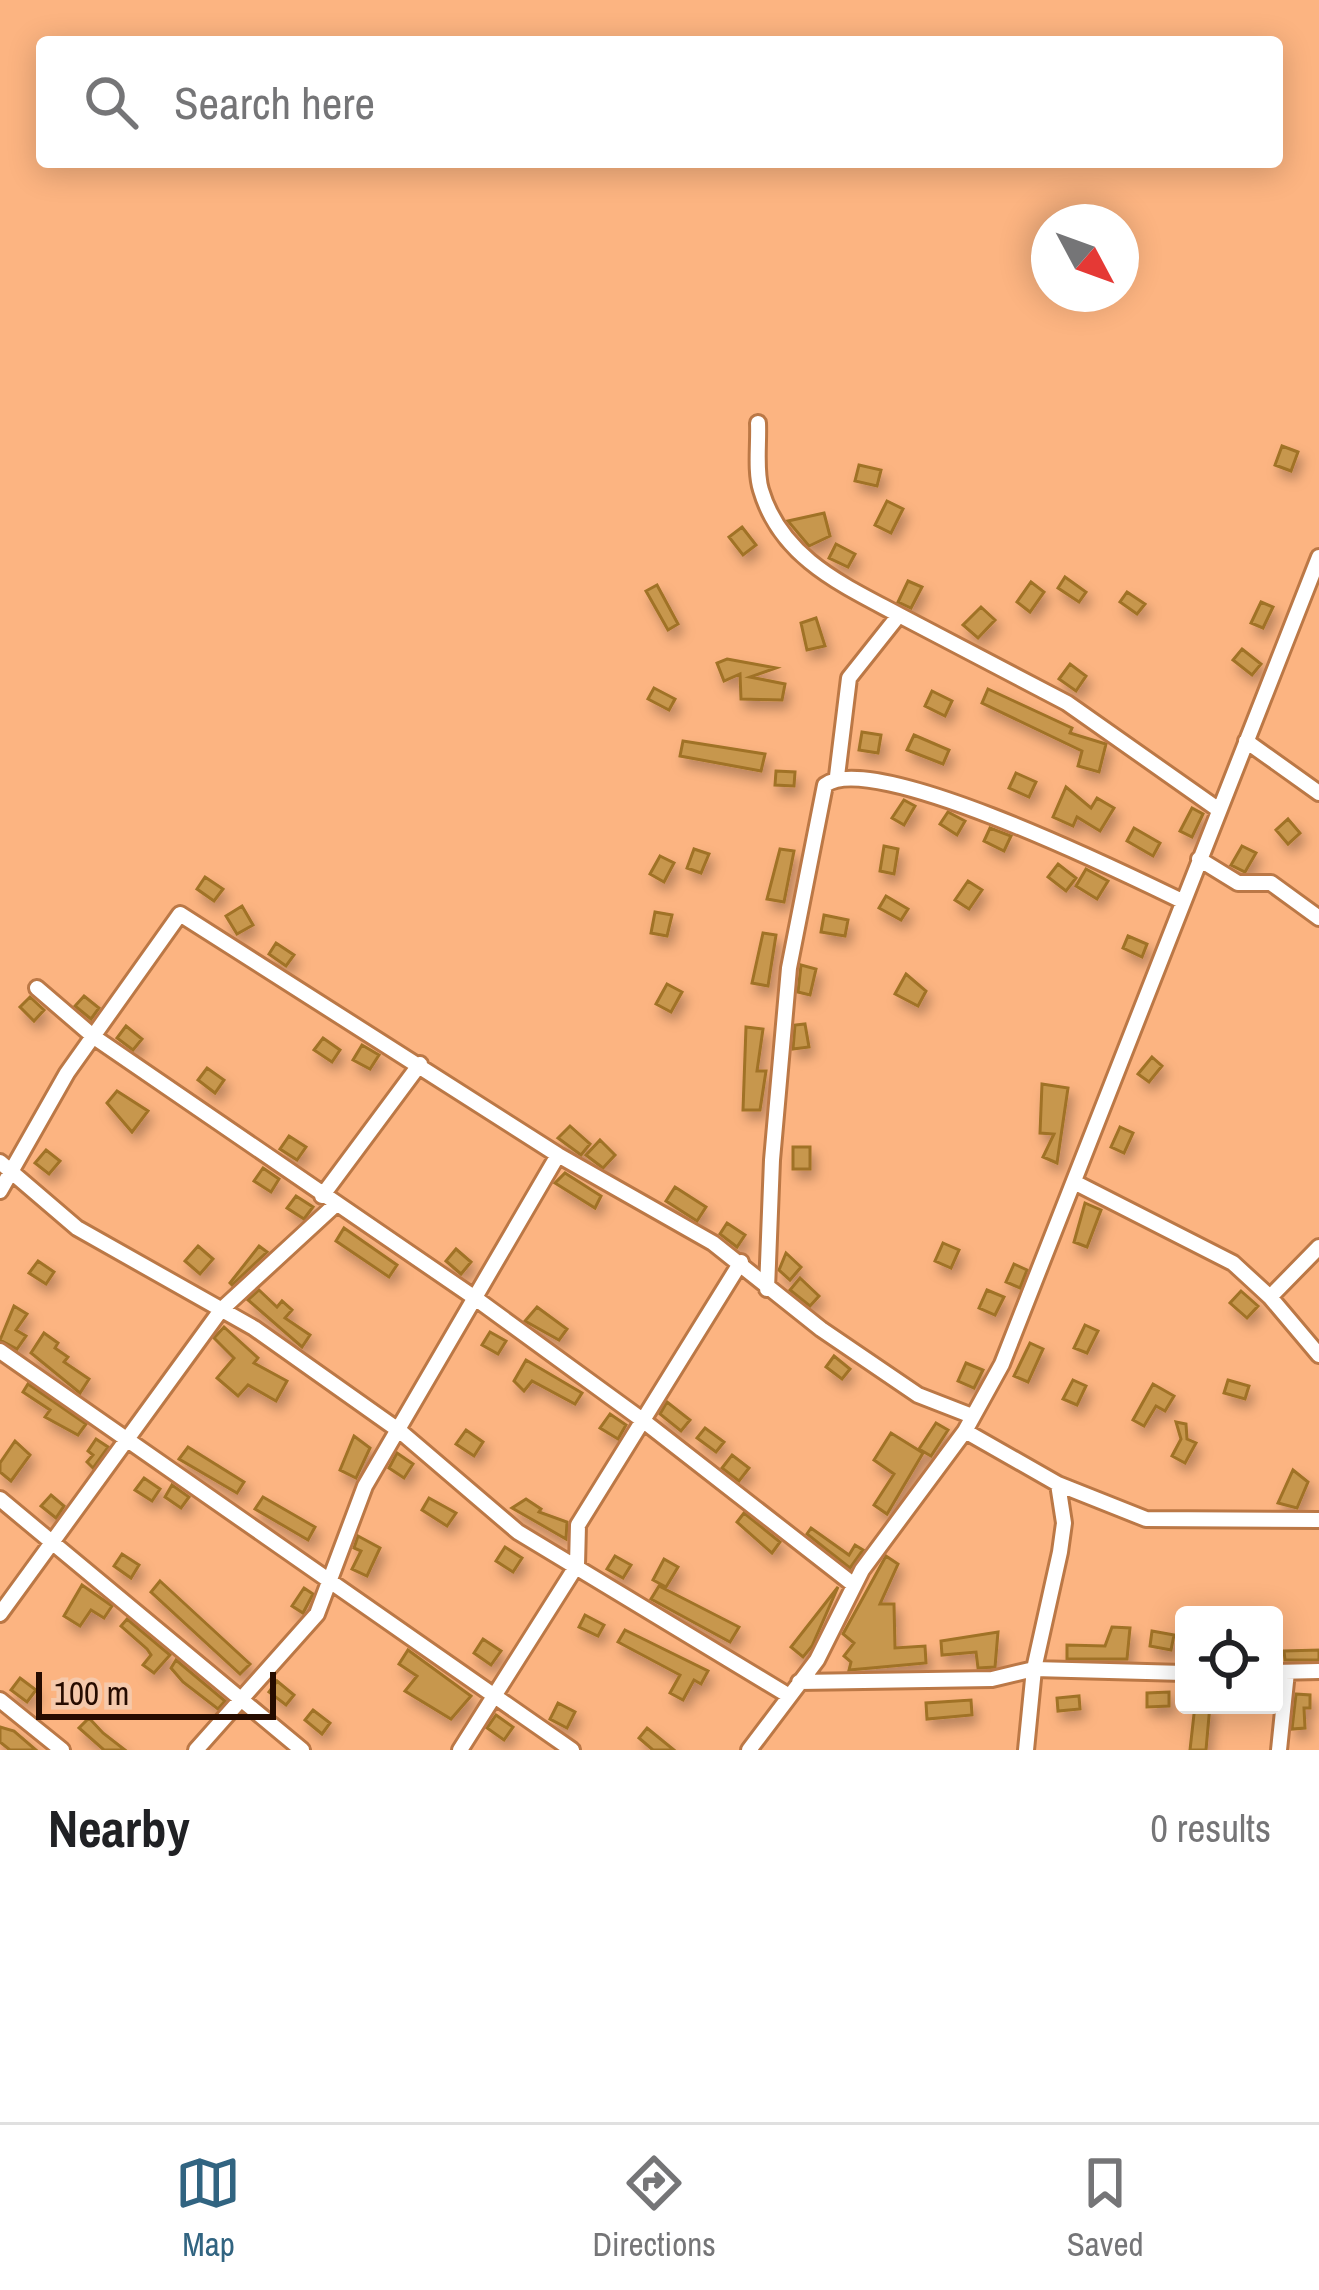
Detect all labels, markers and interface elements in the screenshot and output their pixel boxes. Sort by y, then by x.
search box [36,36,1283,168]
icon: search [78,69,144,135]
text: Search here [174,72,375,133]
north arrow [1031,204,1139,312]
map controls [1175,1606,1283,1714]
button: locate [1175,1606,1283,1714]
scale bar [36,1666,276,1719]
text: 100 m [54,1671,129,1715]
text: Nearby [48,1794,190,1863]
text: 0 results [1150,1802,1271,1854]
tab: Map [175,2150,241,2266]
tab: Directions [592,2150,716,2266]
tab: Saved [1067,2150,1143,2266]

